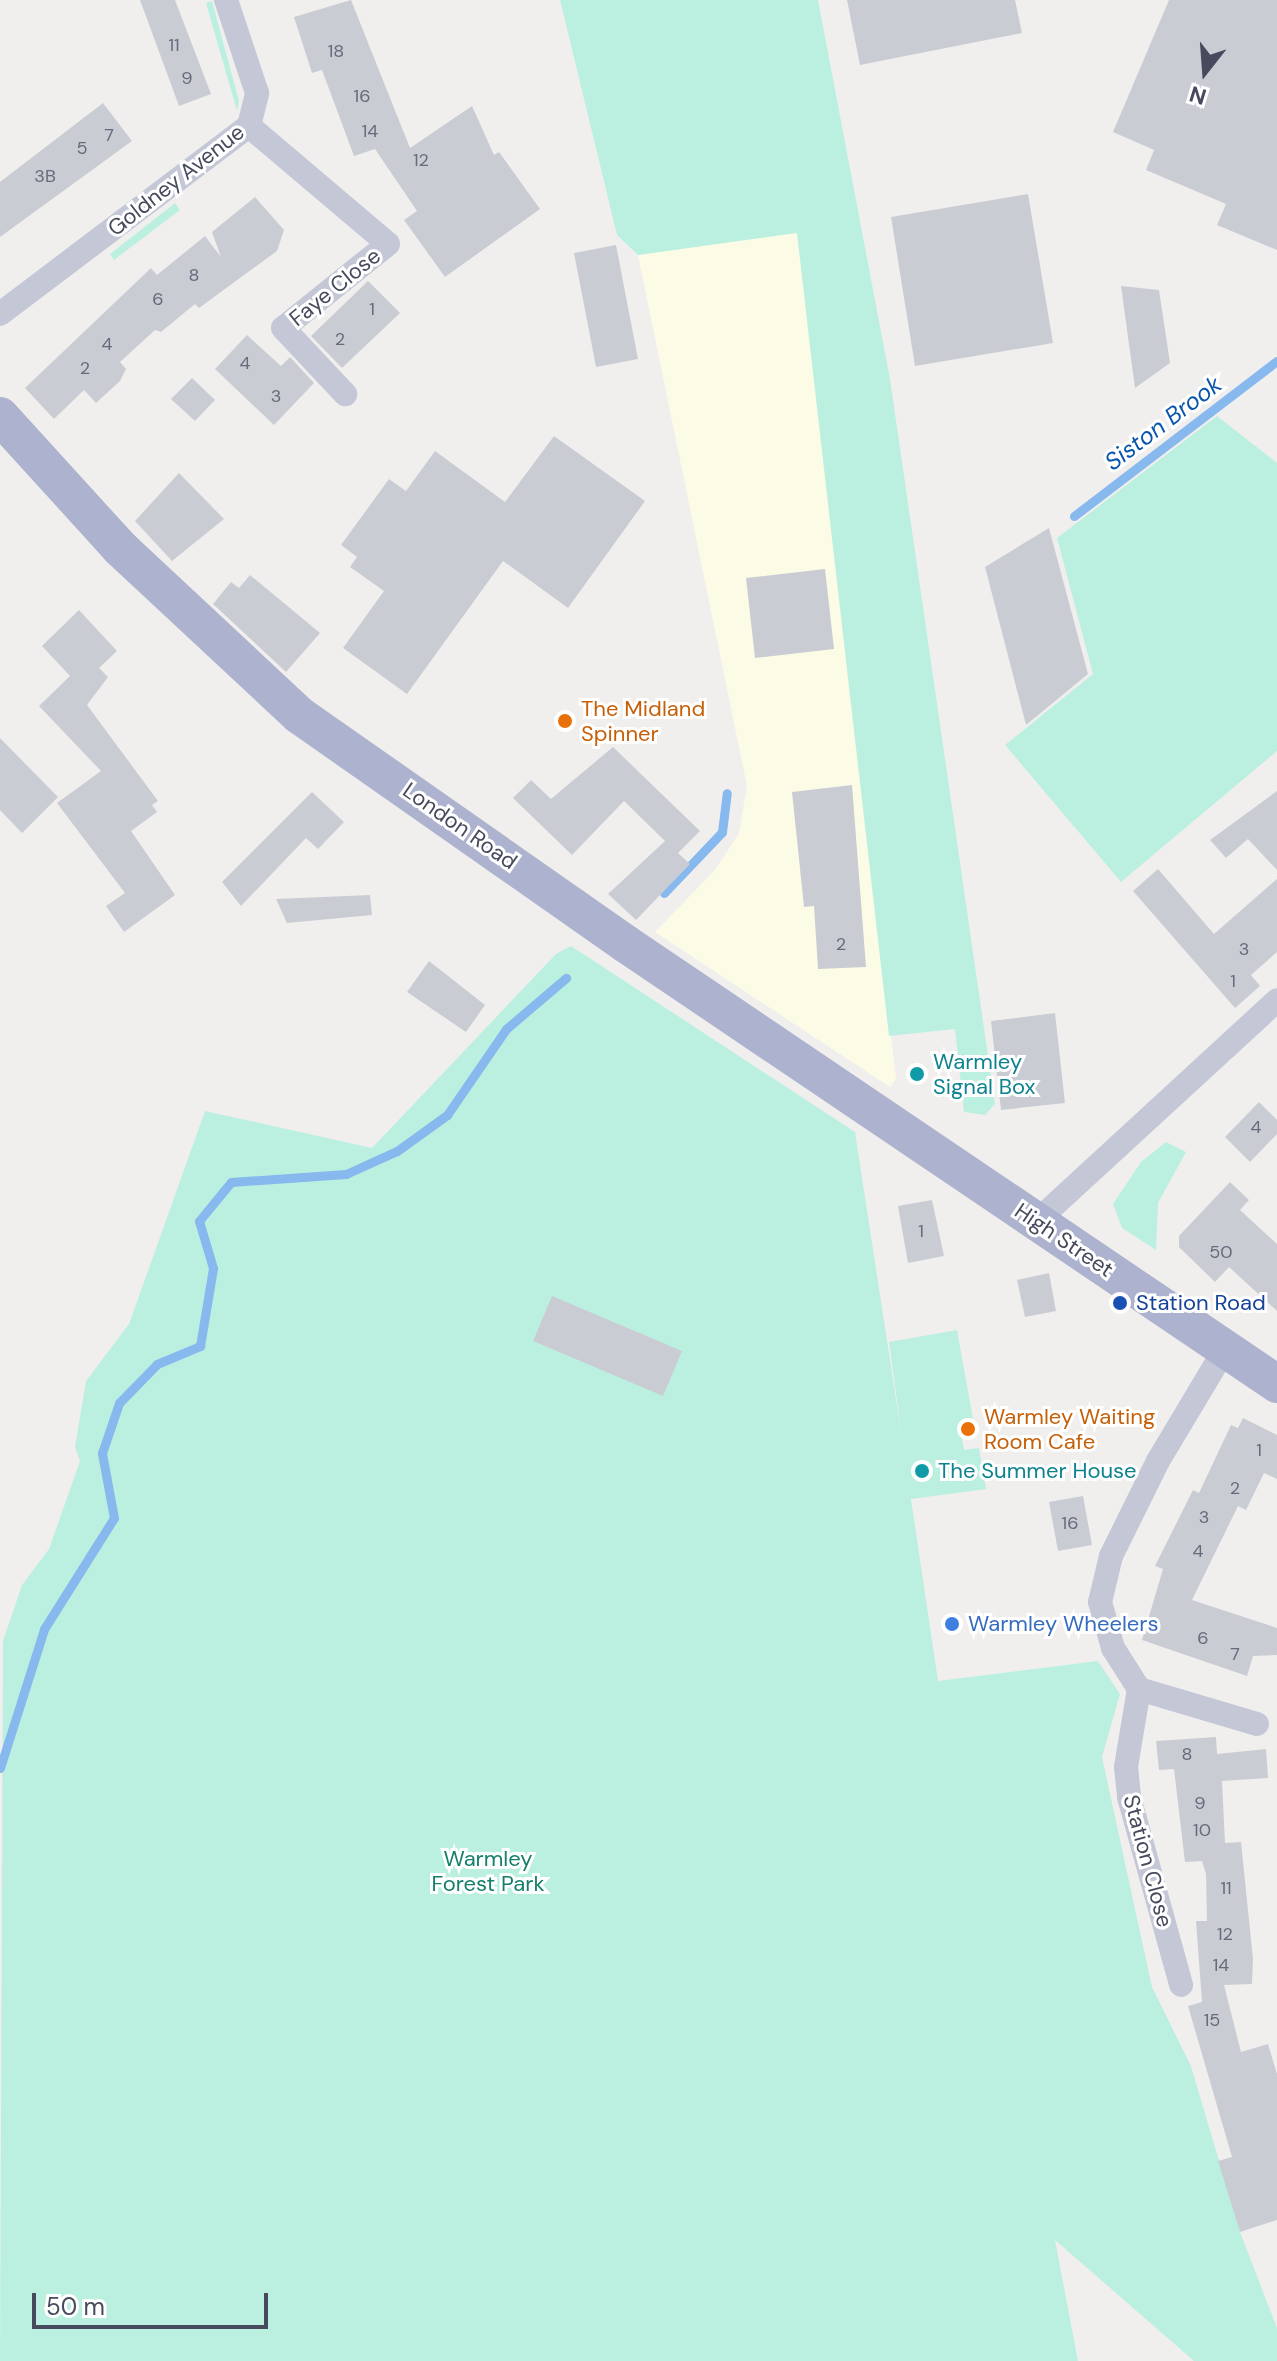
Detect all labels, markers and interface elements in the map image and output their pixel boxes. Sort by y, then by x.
north arrow [1165,32,1245,112]
house number: 11 [168,34,180,56]
house number: 18 [328,40,344,62]
house number: 9 [181,67,193,89]
text: N [1186,79,1210,112]
house number: 16 [354,85,370,107]
street label: Goldney Avenue [102,119,250,241]
house number: 14 [362,120,378,142]
house number: 7 [104,124,114,146]
house number: 5 [77,137,87,159]
house number: 12 [413,149,429,171]
house number: 3B [34,165,56,187]
street label: Faye Close [284,242,386,332]
house number: 8 [189,264,199,286]
house number: 6 [152,288,164,310]
house number: 1 [369,298,375,320]
house number: 2 [335,328,345,350]
house number: 4 [102,333,112,355]
house number: 4 [240,352,250,374]
house number: 2 [80,357,90,379]
water label: Siston Brook [1099,370,1227,476]
house number: 3 [271,385,281,407]
place label: The Midland Spinner [581,695,705,746]
marker: The Midland Spinner [556,712,574,730]
street label: London Road [398,777,522,875]
house number: 2 [836,933,846,955]
house number: 3 [1239,938,1249,960]
house number: 1 [1230,970,1236,992]
place label: Warmley Signal Box [933,1048,1035,1100]
marker: Warmley Signal Box [908,1065,926,1083]
house number: 4 [1251,1116,1261,1138]
street label: High Street [1010,1197,1118,1283]
house number: 1 [918,1220,924,1242]
house number: 50 [1209,1241,1233,1263]
place label: Station Road [1136,1290,1266,1316]
marker: Station Road [1111,1294,1129,1312]
place label: Warmley Waiting Room Cafe [984,1403,1155,1454]
marker: Warmley Waiting Room Cafe [959,1420,977,1438]
house number: 1 [1256,1439,1262,1461]
place label: The Summer House [938,1458,1137,1484]
marker: The Summer House [913,1462,931,1480]
house number: 2 [1230,1477,1240,1499]
house number: 3 [1199,1506,1209,1528]
house number: 16 [1062,1512,1078,1534]
house number: 4 [1193,1540,1203,1562]
place label: Warmley Wheelers [968,1611,1158,1637]
marker: Warmley Wheelers [943,1615,961,1633]
house number: 6 [1197,1627,1209,1649]
house number: 7 [1230,1643,1240,1665]
house number: 8 [1182,1743,1192,1765]
street label: Station Close [1118,1792,1178,1930]
house number: 9 [1194,1792,1206,1814]
house number: 10 [1193,1819,1211,1841]
park label: Warmley Forest Park [431,1845,545,1896]
house number: 11 [1220,1877,1232,1899]
house number: 12 [1217,1923,1233,1945]
house number: 14 [1213,1954,1229,1976]
house number: 15 [1204,2009,1220,2031]
scale bar [36,2277,272,2327]
text: 50 m [46,2291,105,2322]

